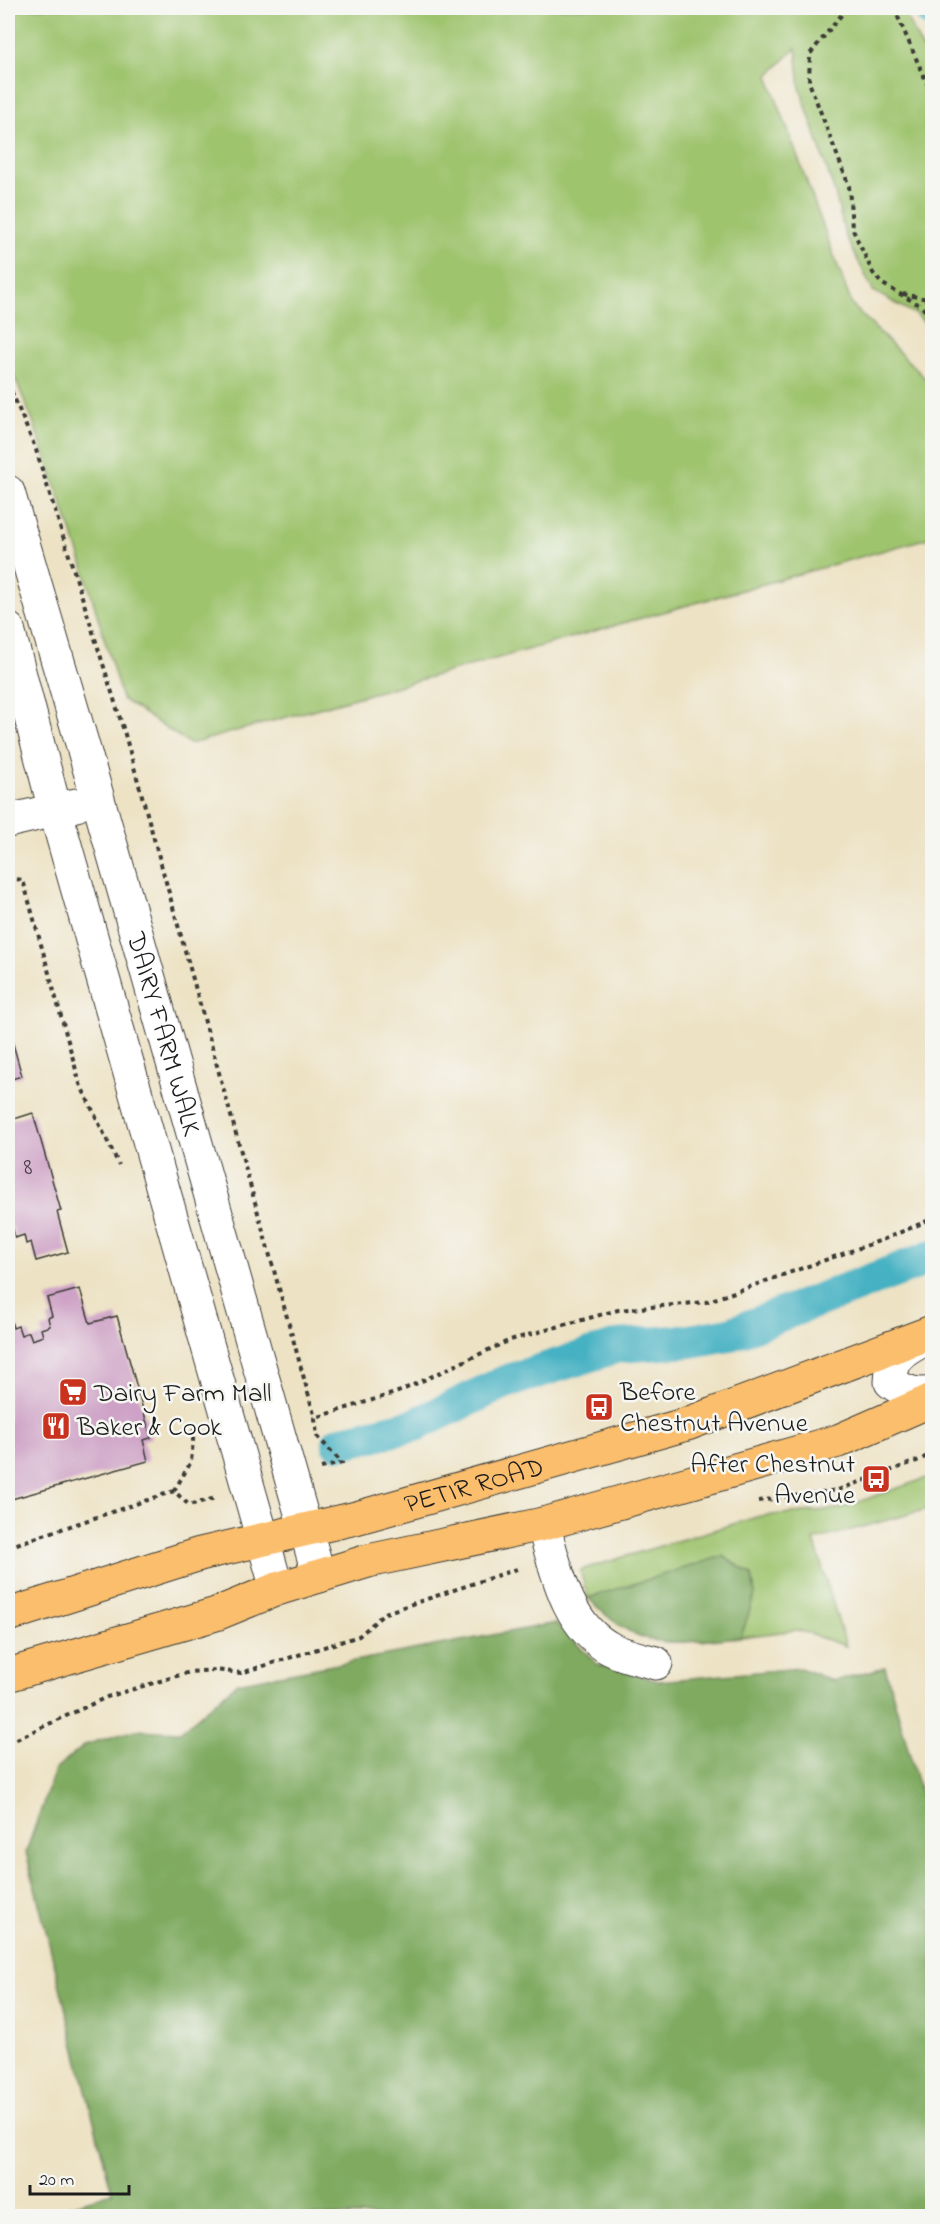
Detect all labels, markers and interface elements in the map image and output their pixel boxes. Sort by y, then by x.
street label: DAIRY FARM WALK [115,927,210,1142]
house number: 8 [24,1151,33,1186]
place label: Before Chestnut Avenue [619,1374,809,1444]
place label: Dairy Farm Mall [93,1375,272,1414]
supermarket icon: Dairy Farm Mall [57,1376,89,1408]
bus stop icon: Before Chestnut Avenue [583,1391,615,1423]
place label: Baker & Cook [76,1409,222,1448]
restaurant icon: Baker & Cook [40,1410,72,1442]
place label: After Chestnut Avenue [690,1446,856,1516]
street label: PETIR ROAD [400,1449,549,1525]
bus stop icon: After Chestnut Avenue [860,1463,892,1495]
scale bar [30,2158,129,2196]
text: 20 m [39,2168,74,2194]

